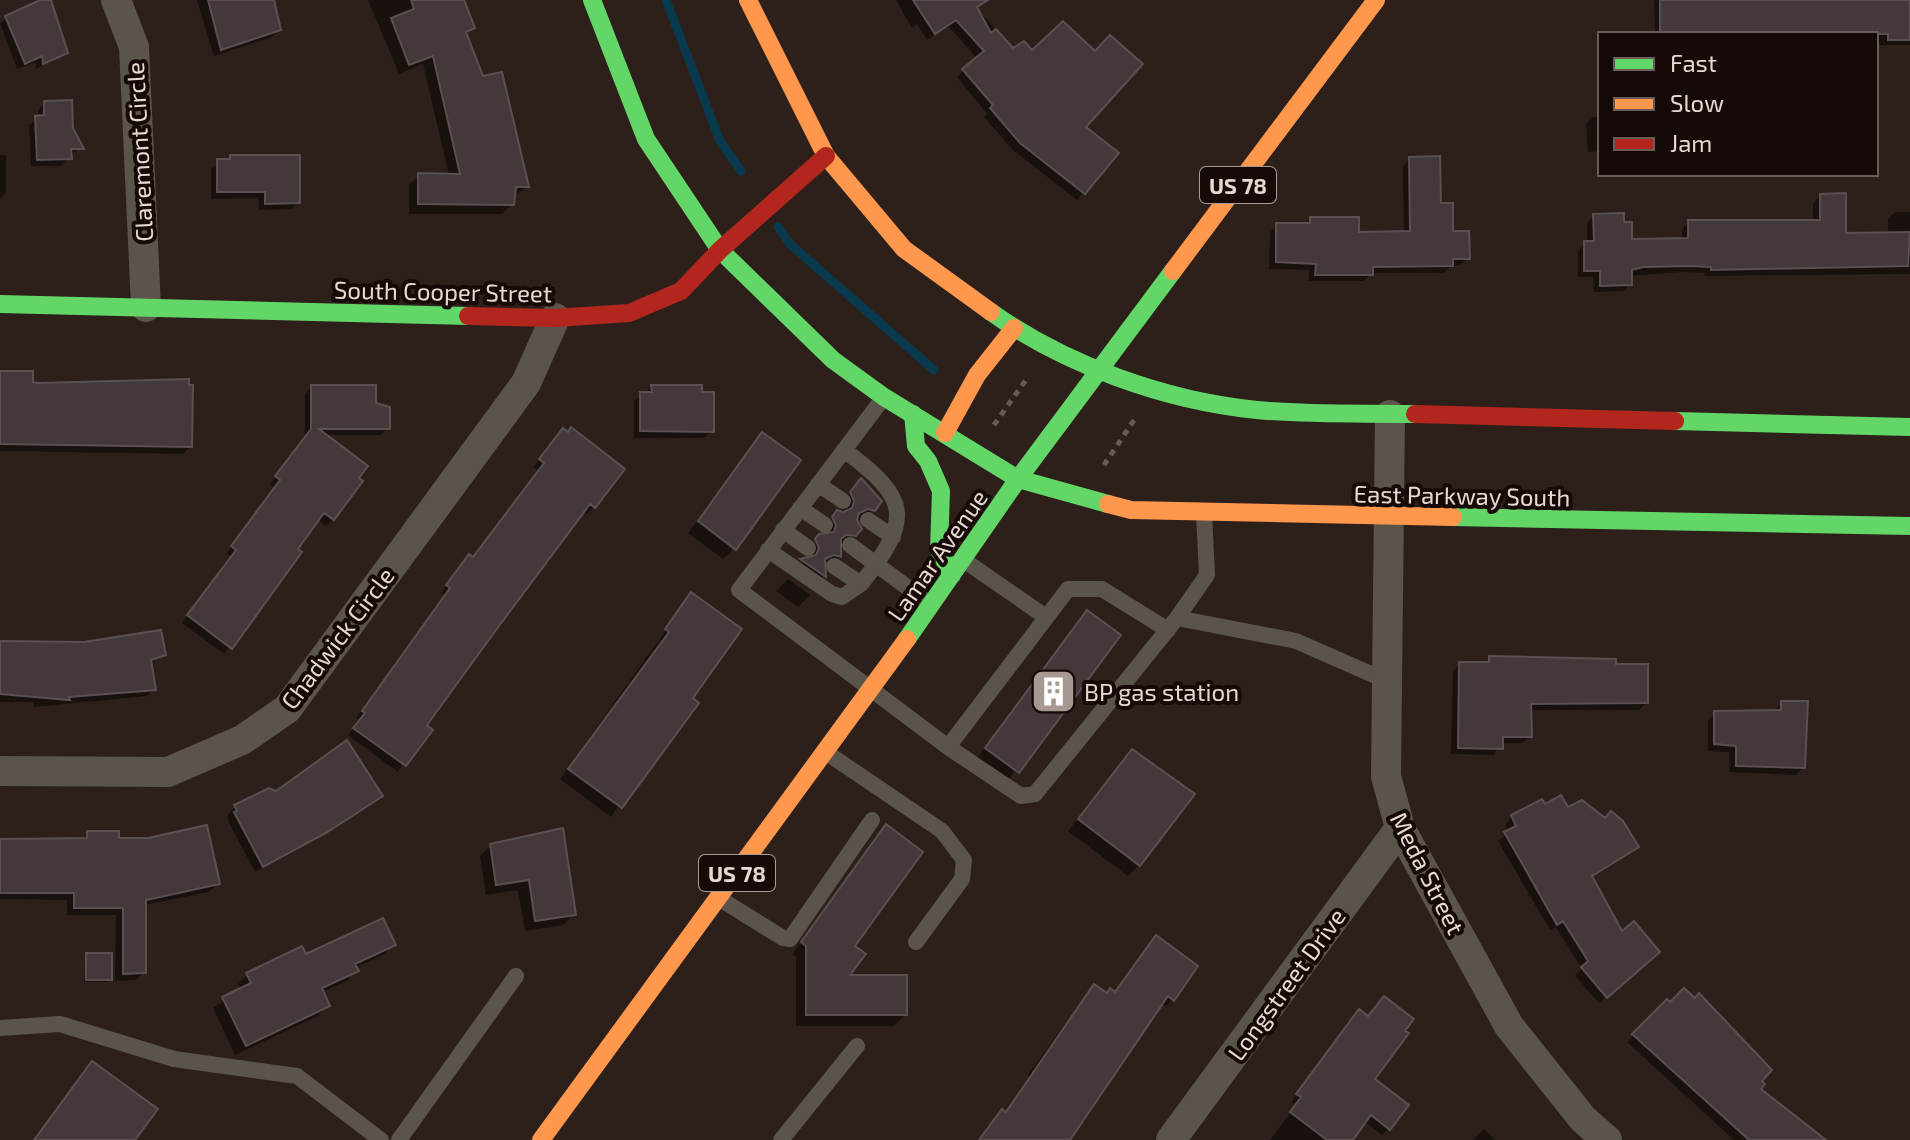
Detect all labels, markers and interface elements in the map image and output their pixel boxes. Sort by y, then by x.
legend [1598,32,1878,176]
text: Fast [1670,48,1717,77]
street label: Claremont Circle [120,61,158,243]
text: Slow [1670,88,1724,117]
text: Jam [1670,128,1712,157]
road number: US 78 [1200,167,1276,203]
street label: South Cooper Street [334,275,552,307]
street label: East Parkway South [1353,479,1571,511]
street label: Lamar Avenue [881,484,993,626]
street label: Chadwick Circle [274,561,400,715]
building icon: BP gas station [1029,667,1077,715]
place label: BP gas station [1084,677,1239,706]
street label: Meda Street [1385,807,1471,939]
road number: US 78 [699,855,775,891]
street label: Longstreet Drive [1221,902,1351,1066]

